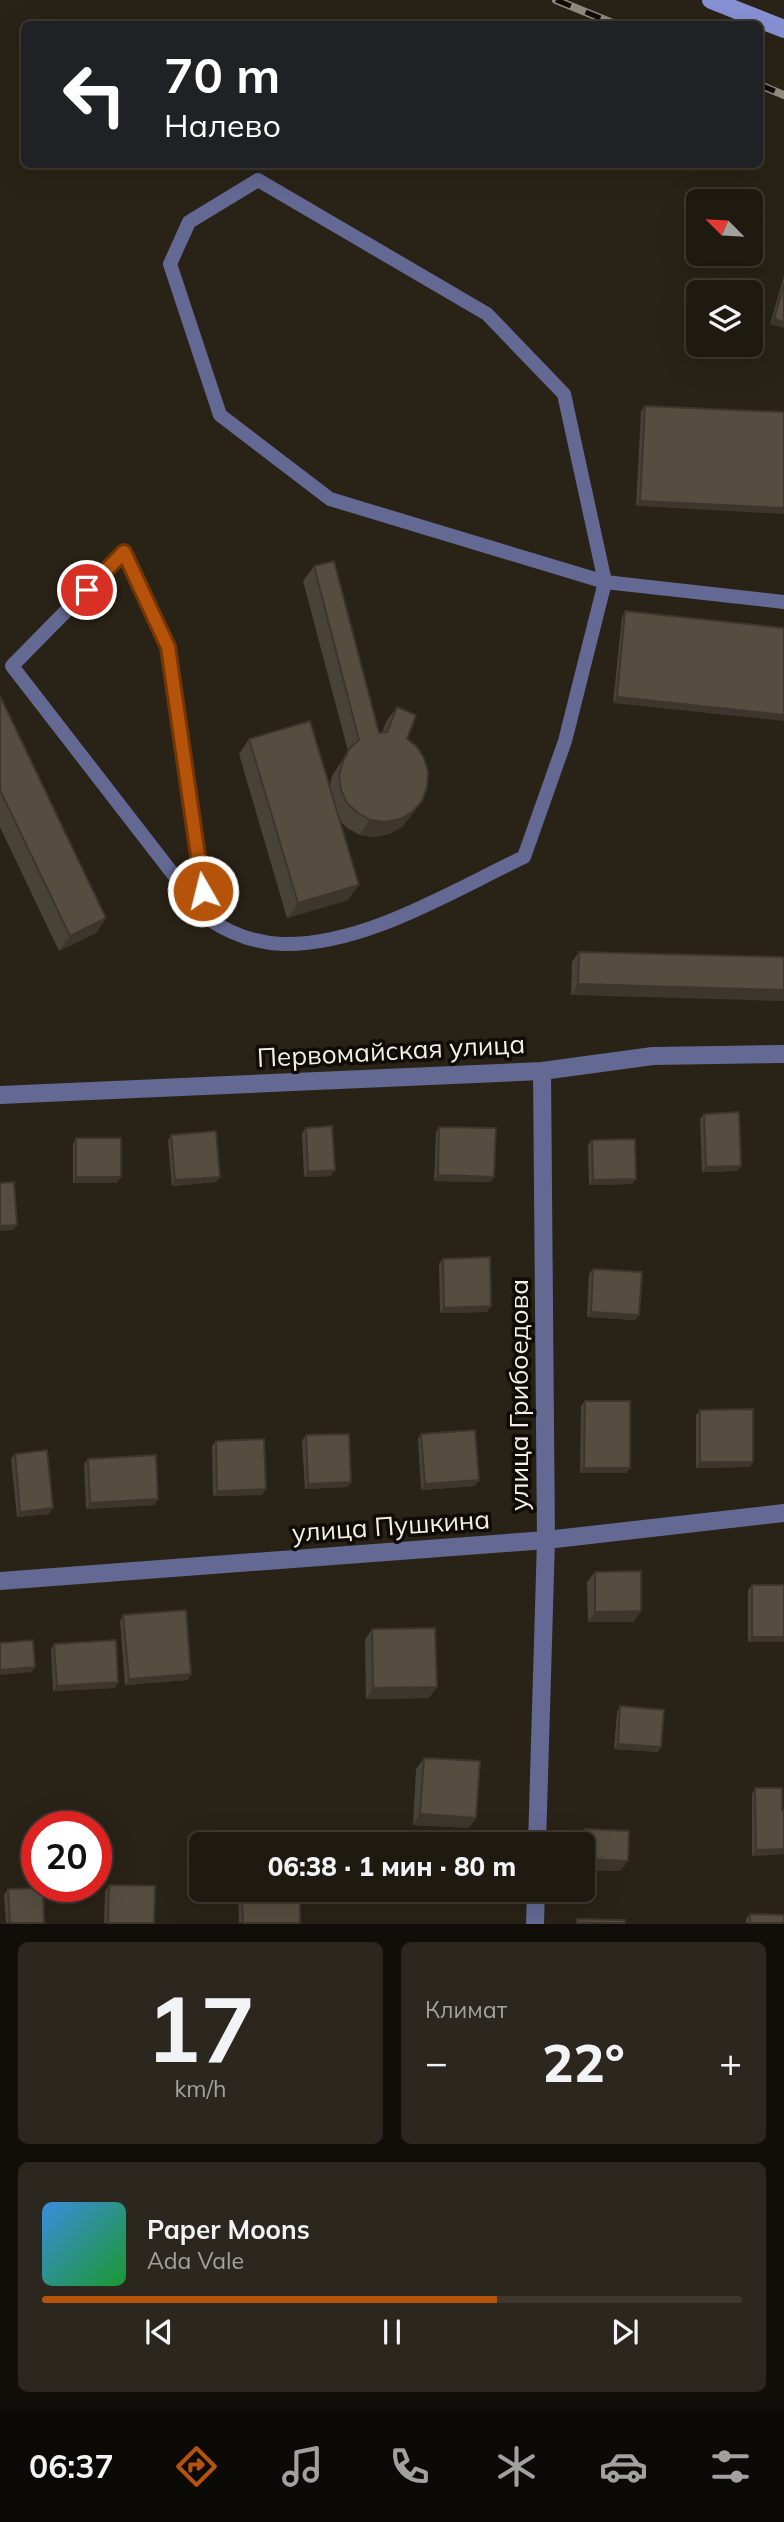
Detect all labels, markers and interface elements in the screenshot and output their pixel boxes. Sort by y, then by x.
text: 70 m [164,44,280,105]
icon: left [49,49,140,140]
text: Налево [164,105,281,145]
north arrow [686,189,763,266]
map controls [686,189,763,357]
button: layers [686,280,763,357]
pin [57,560,117,620]
icon: arrive [68,571,106,609]
position arrow [166,854,240,928]
street label: Первомайская улица [256,1027,526,1074]
street label: улица Грибоедова [502,1279,535,1511]
street label: улица Пушкина [291,1502,491,1549]
speed limit sign: 20 [21,1811,112,1902]
text: 06:38 · 1 мин · 80 m [268,1850,516,1883]
text: 17 [146,1971,255,2085]
text: Климат [425,1995,507,2024]
text: 22° [542,2030,625,2095]
text: − [425,2038,448,2086]
text: + [719,2038,742,2086]
text: km/h [174,2074,227,2103]
text: Paper Moons [147,2213,310,2246]
text: Ada Vale [147,2246,244,2275]
icon: previous [140,2313,178,2351]
icon: pause [373,2313,411,2351]
icon: next [606,2313,644,2351]
icon: directions [172,2442,221,2491]
icon: music [278,2442,327,2491]
icon: phone [385,2442,434,2491]
icon: climate [492,2442,541,2491]
icon: car [599,2442,648,2491]
icon: filters [706,2442,755,2491]
text: 06:37 [29,2446,114,2486]

